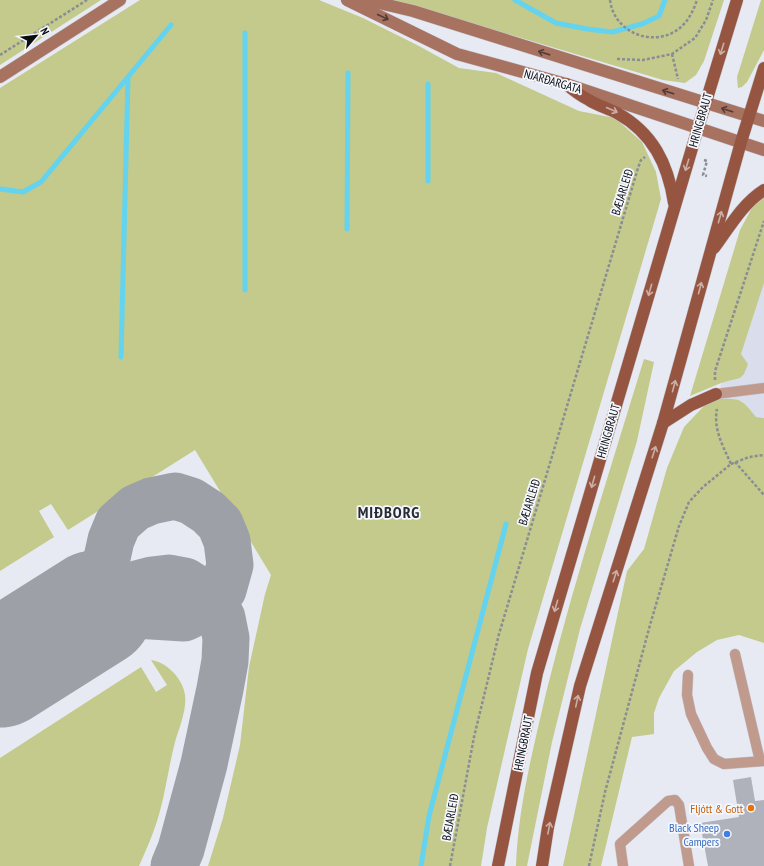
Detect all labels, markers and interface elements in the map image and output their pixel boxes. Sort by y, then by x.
one-way arrow [376,14,388,21]
north arrow [16,16,56,56]
text: N [37,25,52,37]
one-way arrow [718,42,725,55]
one-way arrow [537,49,550,56]
street label: NJARÐARGATA [522,66,584,96]
one-way arrow [661,88,674,95]
street label: HRINGBRAUT [685,91,715,149]
one-way arrow [720,106,733,113]
one-way arrow [605,107,617,115]
one-way arrow [683,158,690,171]
street label: BÆJARLEIÐ [608,167,636,217]
one-way arrow [717,210,724,223]
one-way arrow [697,281,704,294]
one-way arrow [646,283,653,296]
one-way arrow [670,379,678,392]
street label: HRINGBRAUT [593,402,623,460]
one-way arrow [651,446,658,459]
one-way arrow [589,475,596,488]
street label: BÆJARLEIÐ [515,477,543,527]
district label: MIÐBORG [358,502,420,522]
one-way arrow [611,571,619,583]
one-way arrow [552,599,559,612]
one-way arrow [573,694,581,707]
street label: HRINGBRAUT [510,714,536,772]
street label: BÆJARLEIÐ [438,792,462,842]
place label: Fljótt & Gott [690,801,744,816]
marker: Fljótt & Gott [746,803,756,813]
place label: Black Sheep Campers [669,820,719,849]
one-way arrow [545,821,553,834]
marker: Black Sheep Campers [722,829,732,839]

